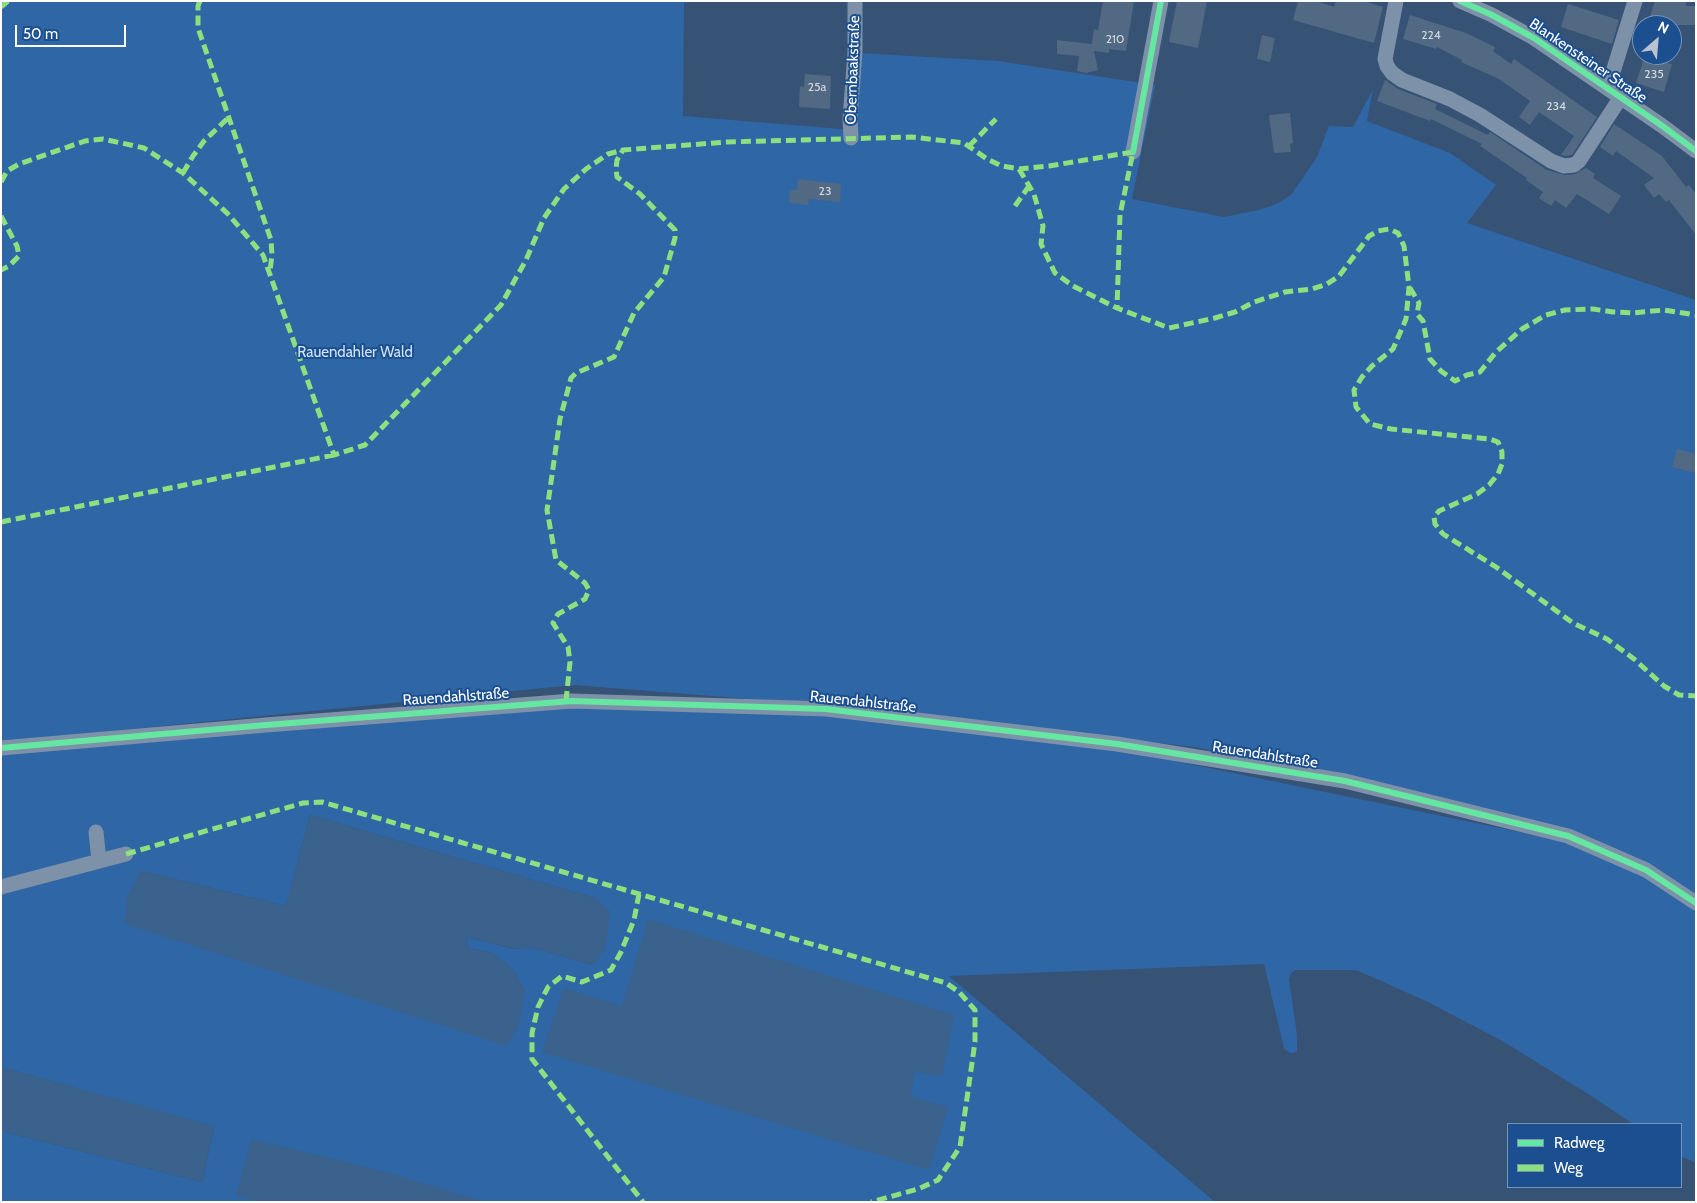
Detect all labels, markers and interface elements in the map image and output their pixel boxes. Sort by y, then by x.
scale bar [18,15,129,47]
street label: Obernbaakstraße [842,15,864,125]
street label: Blankensteiner Straße [1526,15,1650,107]
north arrow [1632,15,1682,65]
text: N [1655,17,1672,38]
text: 50 m [23,25,58,43]
house number: 224 [1421,28,1441,42]
house number: 210 [1106,32,1124,46]
house number: 235 [1644,67,1664,81]
house number: 25a [808,80,826,94]
house number: 234 [1546,99,1566,113]
house number: 23 [819,184,831,198]
park label: Rauendahler Wald [297,344,413,362]
street label: Rauendahlstraße [402,684,510,710]
street label: Rauendahlstraße [809,687,917,717]
street label: Rauendahlstraße [1211,738,1319,772]
legend [1507,1123,1682,1188]
text: Radweg [1554,1134,1604,1152]
text: Weg [1554,1159,1583,1177]

